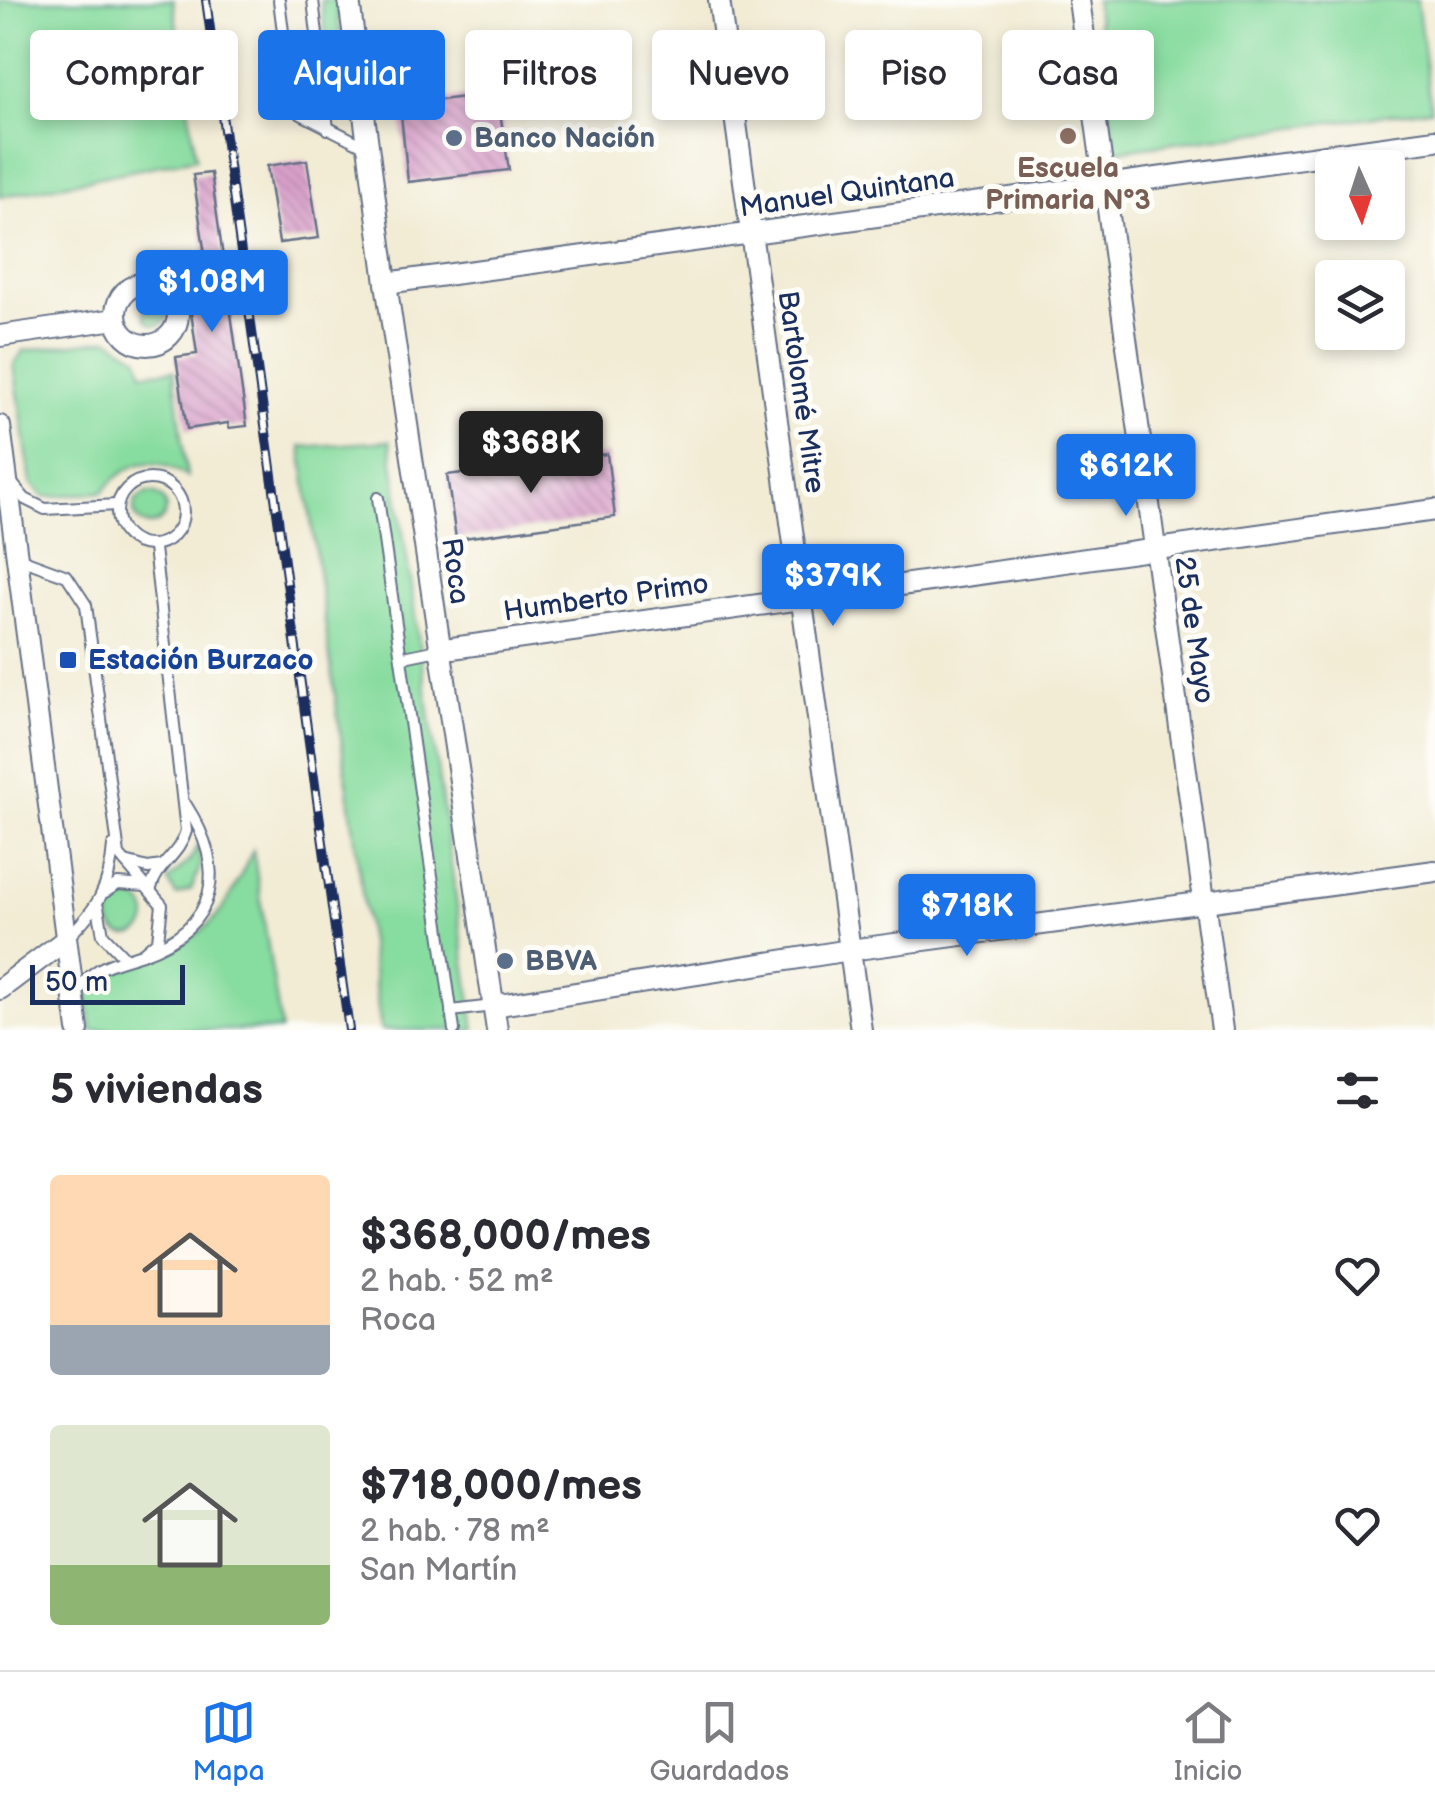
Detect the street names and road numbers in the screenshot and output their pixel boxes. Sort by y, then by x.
street label: Manuel Quintana [737,162,957,224]
street label: Bartolomé Mitre [770,289,832,495]
street label: Roca [434,536,476,606]
street label: 25 de Mayo [1167,554,1221,706]
street label: Humberto Primo [501,567,711,629]

